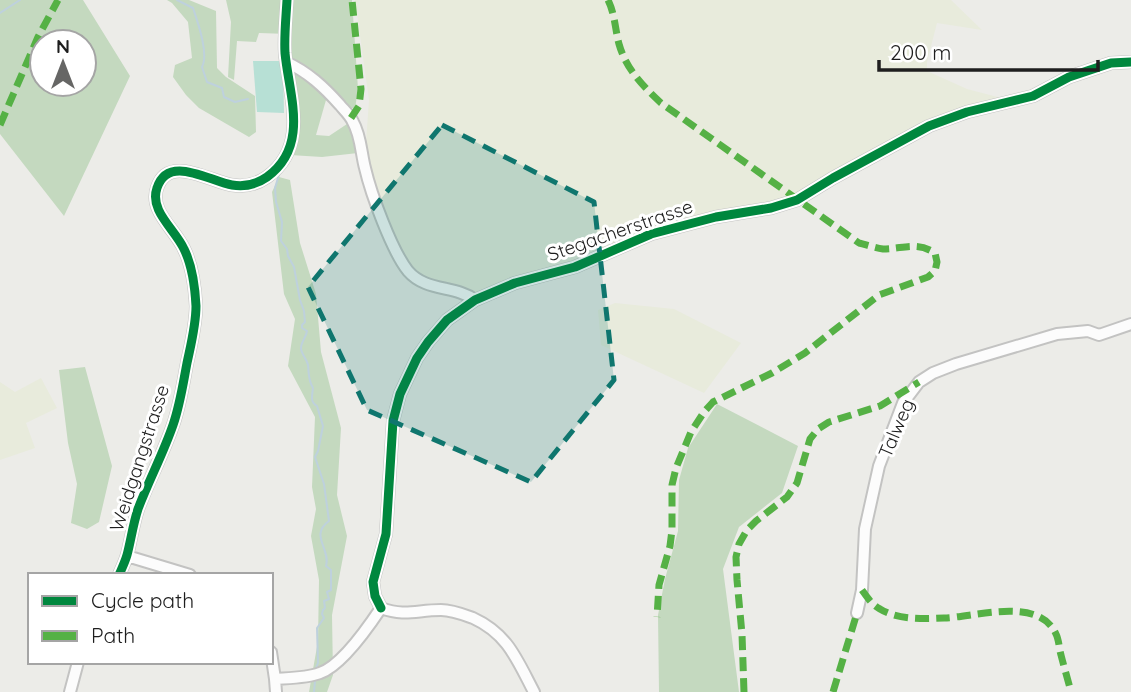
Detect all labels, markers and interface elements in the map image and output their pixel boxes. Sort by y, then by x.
north arrow [28,28,98,98]
scale bar [879,28,1098,72]
text: N [56,34,70,58]
text: 200 m [890,39,952,65]
street label: Stegacherstrasse [544,194,696,266]
street label: Weidgangstrasse [104,382,174,534]
street label: Talweg [873,395,919,461]
legend [28,573,273,664]
text: Cycle path [91,587,194,613]
text: Path [91,622,135,648]

